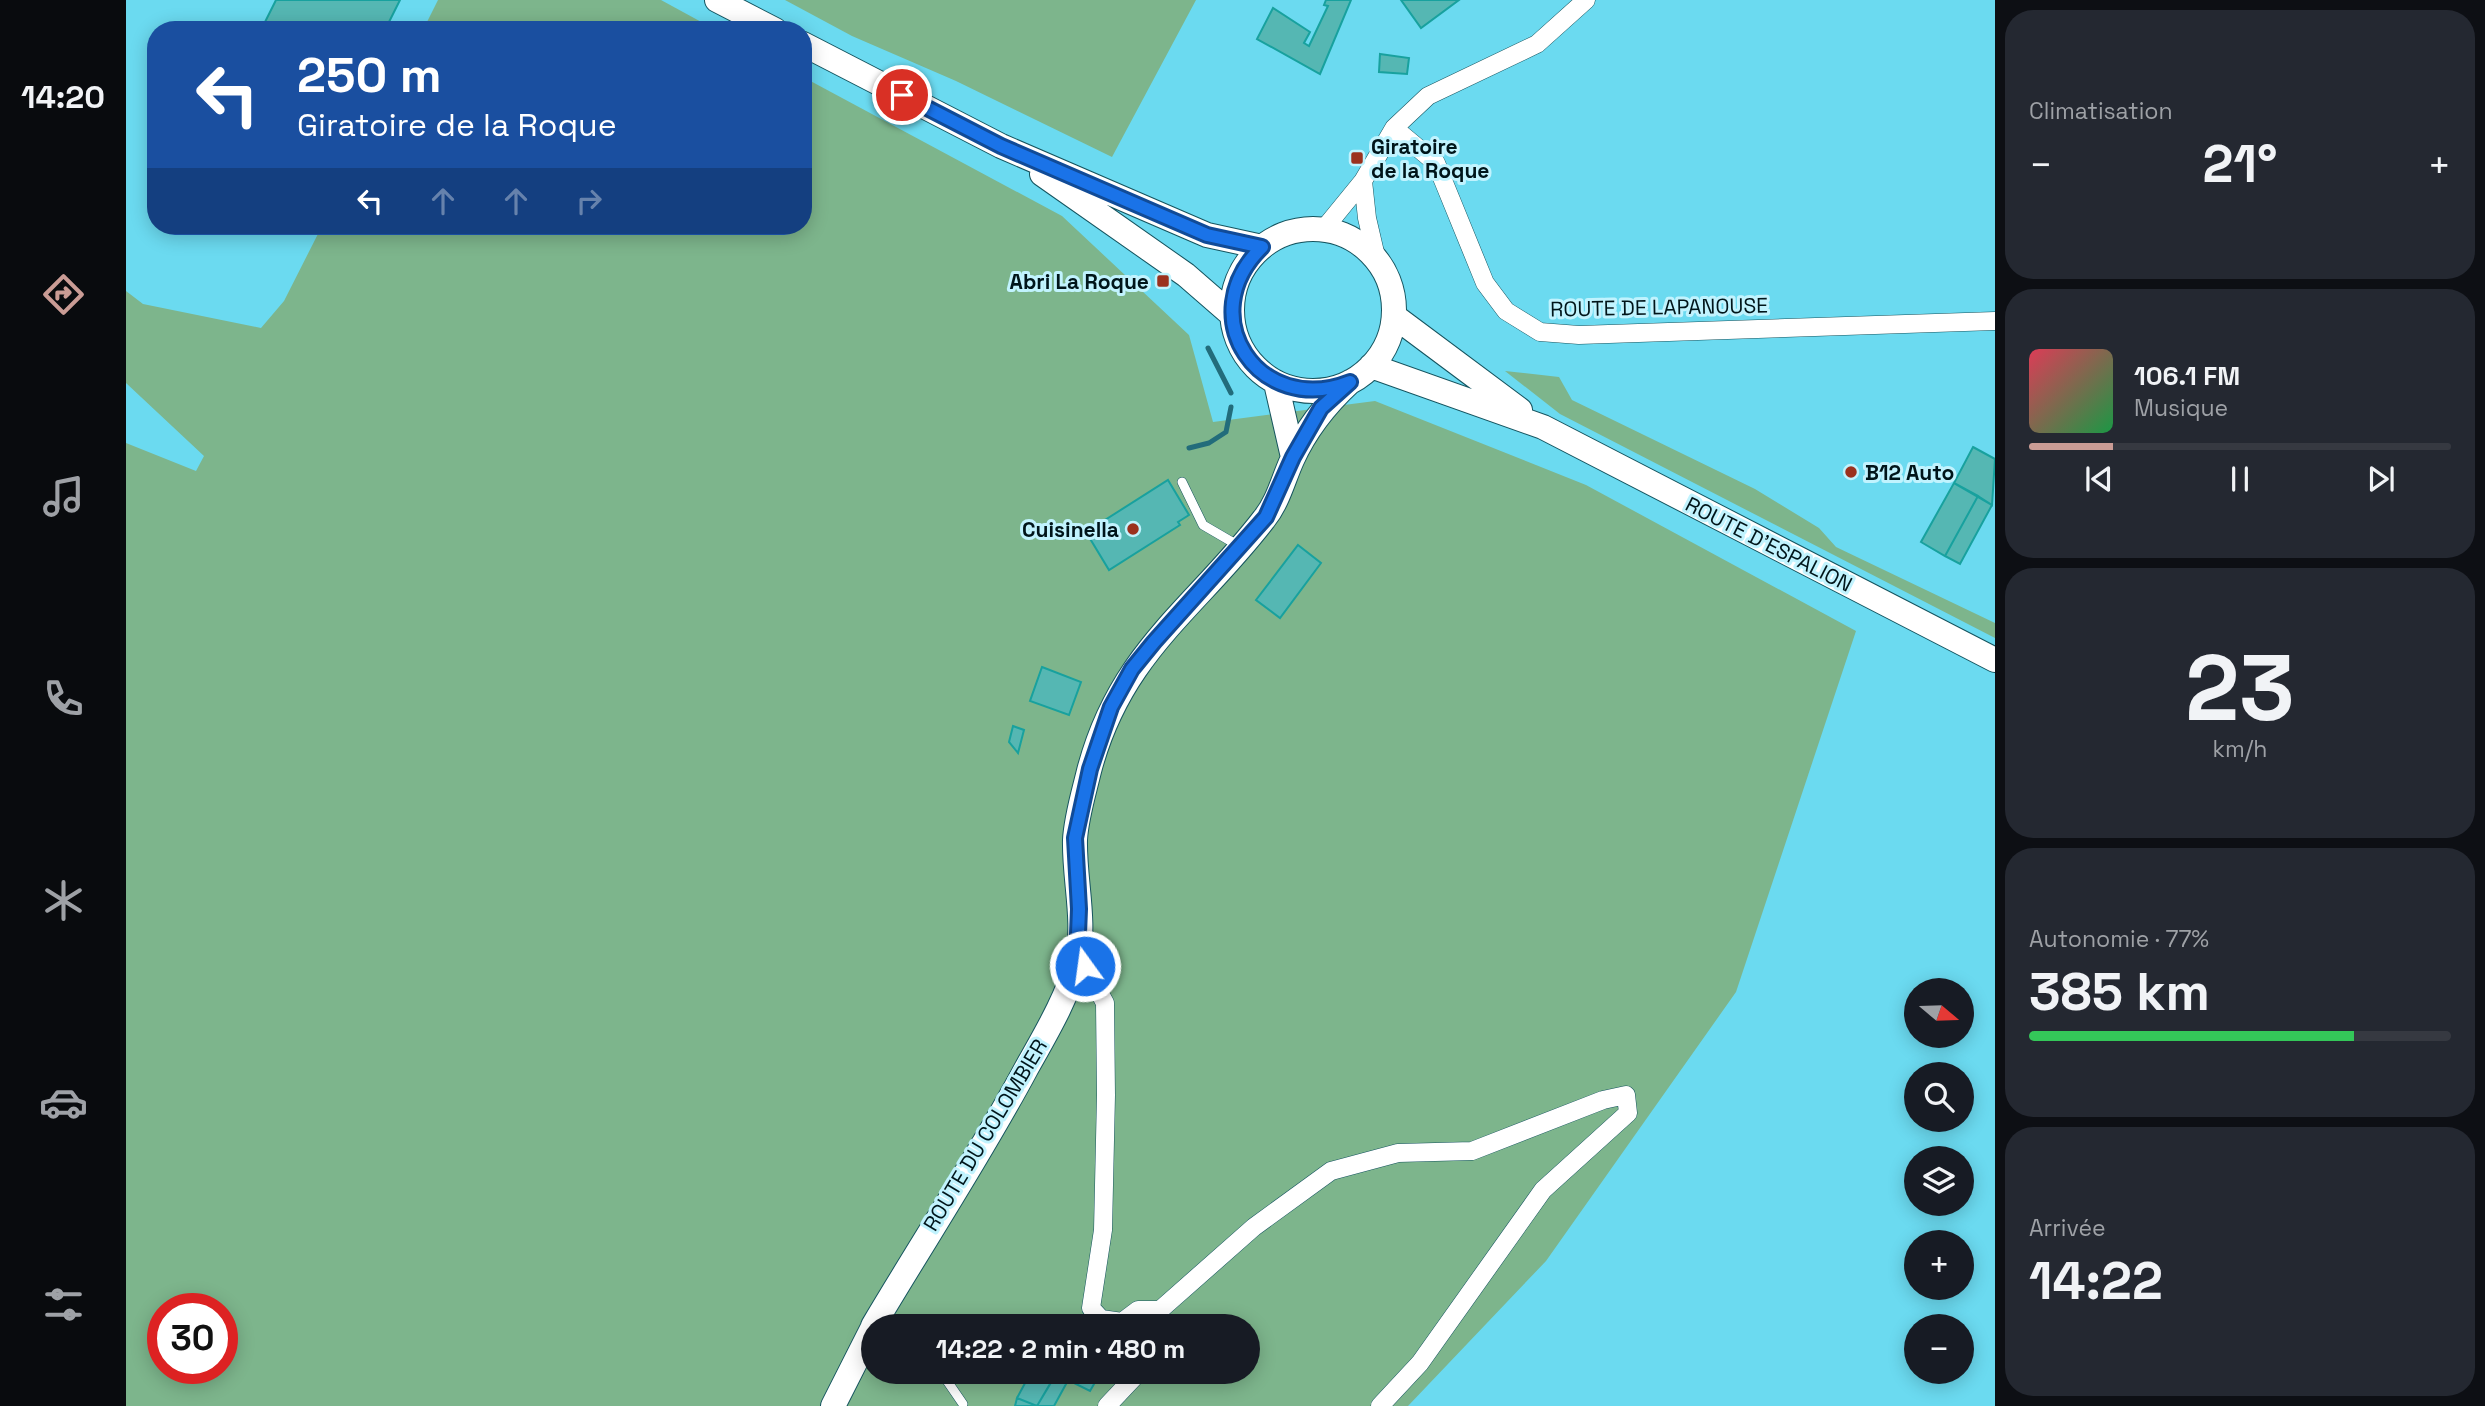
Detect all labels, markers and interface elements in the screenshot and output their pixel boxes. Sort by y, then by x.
text: 250 m [297,44,442,106]
icon: left [182,49,273,140]
pin [872,65,932,125]
icon: arrive [883,76,921,114]
text: 14:20 [21,77,105,117]
text: Climatisation [2029,96,2173,126]
text: Giratoire de la Roque [297,105,617,145]
text: 21° [2203,131,2277,197]
place label: Giratoire de la Roque [1371,133,1489,184]
text: − [2029,141,2053,189]
text: + [2427,141,2451,189]
marker: Giratoire de la Roque [1349,150,1365,166]
icon: left [351,182,389,220]
icon: ahead [424,182,462,220]
icon: ahead [497,182,535,220]
icon: right [570,182,608,220]
place label: Abri La Roque [1010,268,1149,295]
icon: directions [39,270,88,319]
marker: Abri La Roque [1155,273,1171,289]
street label: ROUTE DE LAPANOUSE [1550,292,1768,322]
text: 106.1 FM [2134,359,2240,393]
text: Musique [2134,393,2228,423]
place label: B12 Auto [1865,459,1954,486]
icon: previous [2080,460,2118,498]
icon: pause [2221,460,2259,498]
icon: next [2362,460,2400,498]
marker: B12 Auto [1843,464,1859,480]
icon: music [39,472,88,521]
street label: ROUTE D'ESPALION [1681,490,1857,598]
place label: Cuisinella [1022,516,1119,543]
marker: Cuisinella [1125,521,1141,537]
text: 23 [2185,630,2295,747]
icon: phone [39,674,88,723]
text: km/h [2213,734,2267,764]
icon: climate [39,876,88,925]
text: Autonomie · 77% [2029,924,2209,954]
position arrow [1048,929,1122,1003]
text: 385 km [2029,959,2210,1025]
north arrow [1904,978,1974,1048]
map controls [1904,978,1974,1384]
street label: ROUTE DU COLOMBIER [917,1034,1053,1236]
button: search [1904,1062,1974,1132]
icon: car [39,1078,88,1127]
button: layers [1904,1146,1974,1216]
text: Arrivée [2029,1213,2106,1243]
button: + [1904,1230,1974,1300]
text: 14:22 [2029,1248,2163,1314]
icon: filters [39,1280,88,1329]
speed limit sign: 30 [147,1293,238,1384]
button: − [1904,1314,1974,1384]
text: 14:22 · 2 min · 480 m [936,1332,1185,1366]

